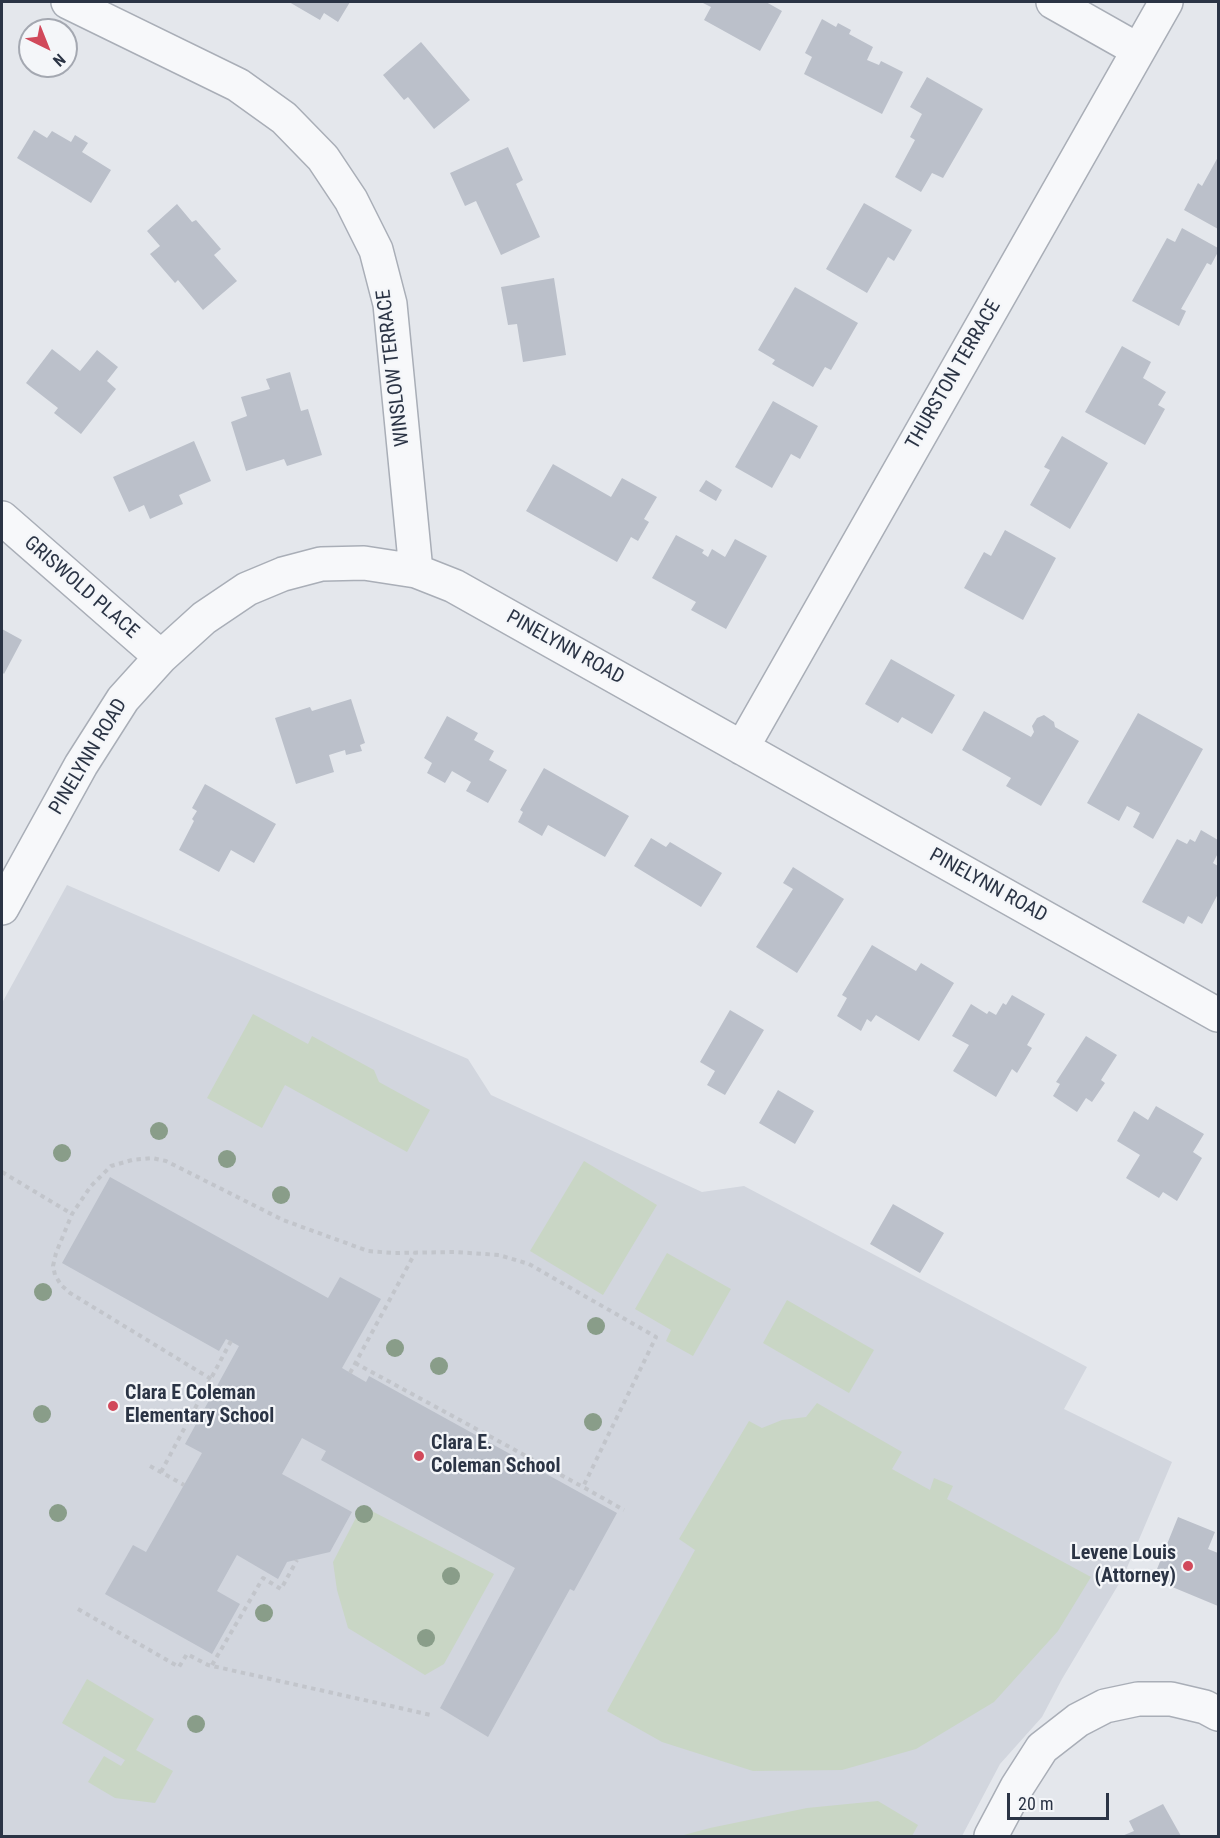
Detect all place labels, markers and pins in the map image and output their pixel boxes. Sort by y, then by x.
place label: Clara E Coleman Elementary School [125,1382,274,1429]
marker: Clara E Coleman Elementary School [106,1399,120,1413]
place label: Clara E. Coleman School [431,1432,560,1479]
marker: Clara E. Coleman School [412,1449,426,1463]
place label: Levene Louis (Attorney) [1071,1542,1176,1589]
marker: Levene Louis (Attorney) [1181,1559,1195,1573]

